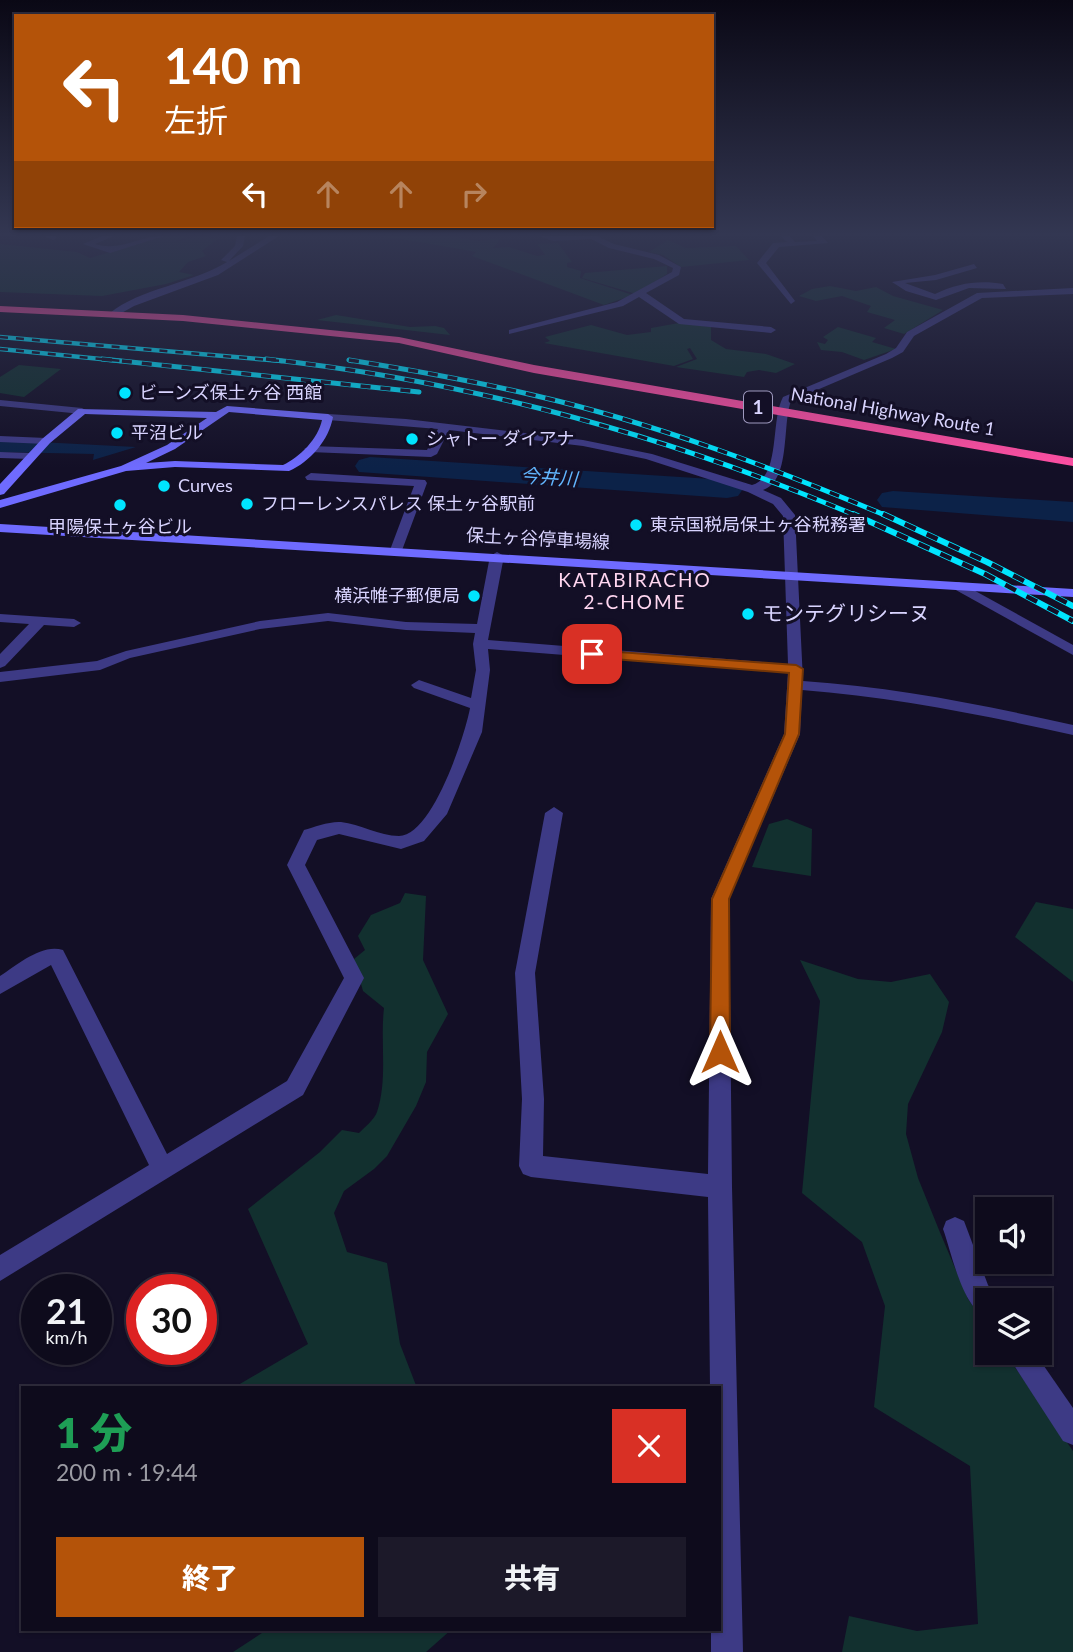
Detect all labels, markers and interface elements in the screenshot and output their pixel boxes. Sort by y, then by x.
text: 140 m [164,36,302,94]
icon: left [49,42,140,133]
text: 左折 [164,100,228,139]
icon: left [236,175,274,213]
icon: ahead [309,175,347,213]
icon: ahead [382,175,420,213]
icon: right [455,175,493,213]
place label: ビーンズ保土ヶ谷 西館 [139,381,322,403]
street label: National Highway Route 1 [789,382,997,440]
marker: ビーンズ保土ヶ谷 西館 [117,385,133,401]
road number: 1 [744,392,772,422]
place label: 平沼ビル [131,421,203,443]
marker: 平沼ビル [109,425,125,441]
place label: シャトー ダイアナ [426,427,574,449]
marker: シャトー ダイアナ [404,431,420,447]
water label: 今井川 [520,463,580,490]
place label: Curves [178,474,233,496]
marker: Curves [156,478,172,494]
place label: フローレンスパレス 保土ヶ谷駅前 [261,492,535,514]
marker: フローレンスパレス 保土ヶ谷駅前 [239,496,255,512]
marker: 甲陽保土ヶ谷ビル [112,497,128,513]
place label: 東京国税局保土ヶ谷税務署 [650,513,866,535]
place label: 甲陽保土ヶ谷ビル [48,515,192,537]
marker: 東京国税局保土ヶ谷税務署 [628,517,644,533]
street label: 保土ヶ谷停車場線 [466,523,611,553]
district label: KATABIRACHO 2-CHOME [558,568,712,613]
place label: 横浜帷子郵便局 [334,584,460,606]
marker: 横浜帷子郵便局 [466,588,482,604]
place label: モンテグリシーヌ [762,600,930,625]
marker: モンテグリシーヌ [740,606,756,622]
pin [562,624,622,684]
icon: arrive [573,635,611,673]
position arrow [683,1015,757,1089]
map controls [975,1197,1052,1365]
button: sound [975,1197,1052,1274]
speed limit sign: 30 [126,1274,217,1365]
button: layers [975,1288,1052,1365]
text: 21 [46,1289,87,1331]
text: km/h [45,1326,88,1348]
text: 1 分 [56,1407,132,1457]
button: close [612,1409,686,1483]
text: 200 m · 19:44 [56,1458,198,1486]
button: 終了 [56,1537,364,1617]
button: 共有 [378,1537,686,1617]

